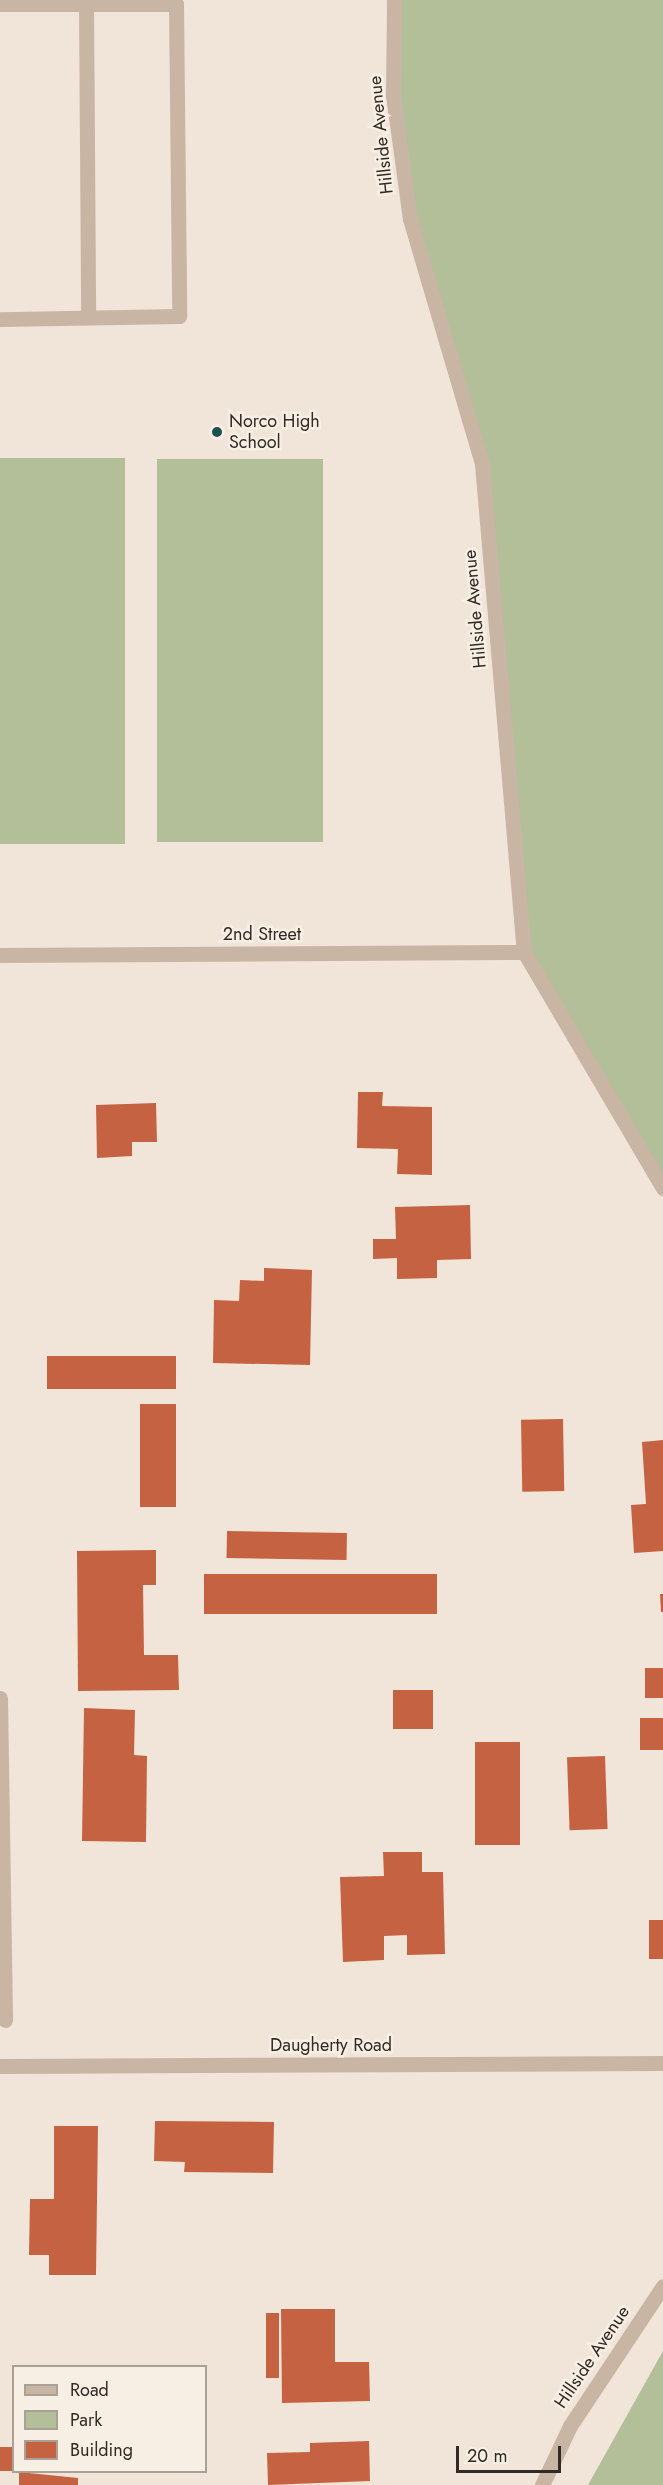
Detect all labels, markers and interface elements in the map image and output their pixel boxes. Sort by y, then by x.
street label: Hillside Avenue [364,75,398,195]
place label: Norco High School [229,411,320,454]
marker: Norco High School [210,425,224,439]
street label: Hillside Avenue [459,549,491,669]
street label: 2nd Street [223,923,301,945]
street label: Daugherty Road [270,2034,392,2056]
street label: Hillside Avenue [550,2302,634,2412]
legend [12,2365,207,2473]
text: Road [70,2377,109,2403]
text: Park [70,2407,102,2433]
scale bar [459,2434,564,2472]
text: Building [70,2437,133,2463]
text: 20 m [467,2443,507,2469]

